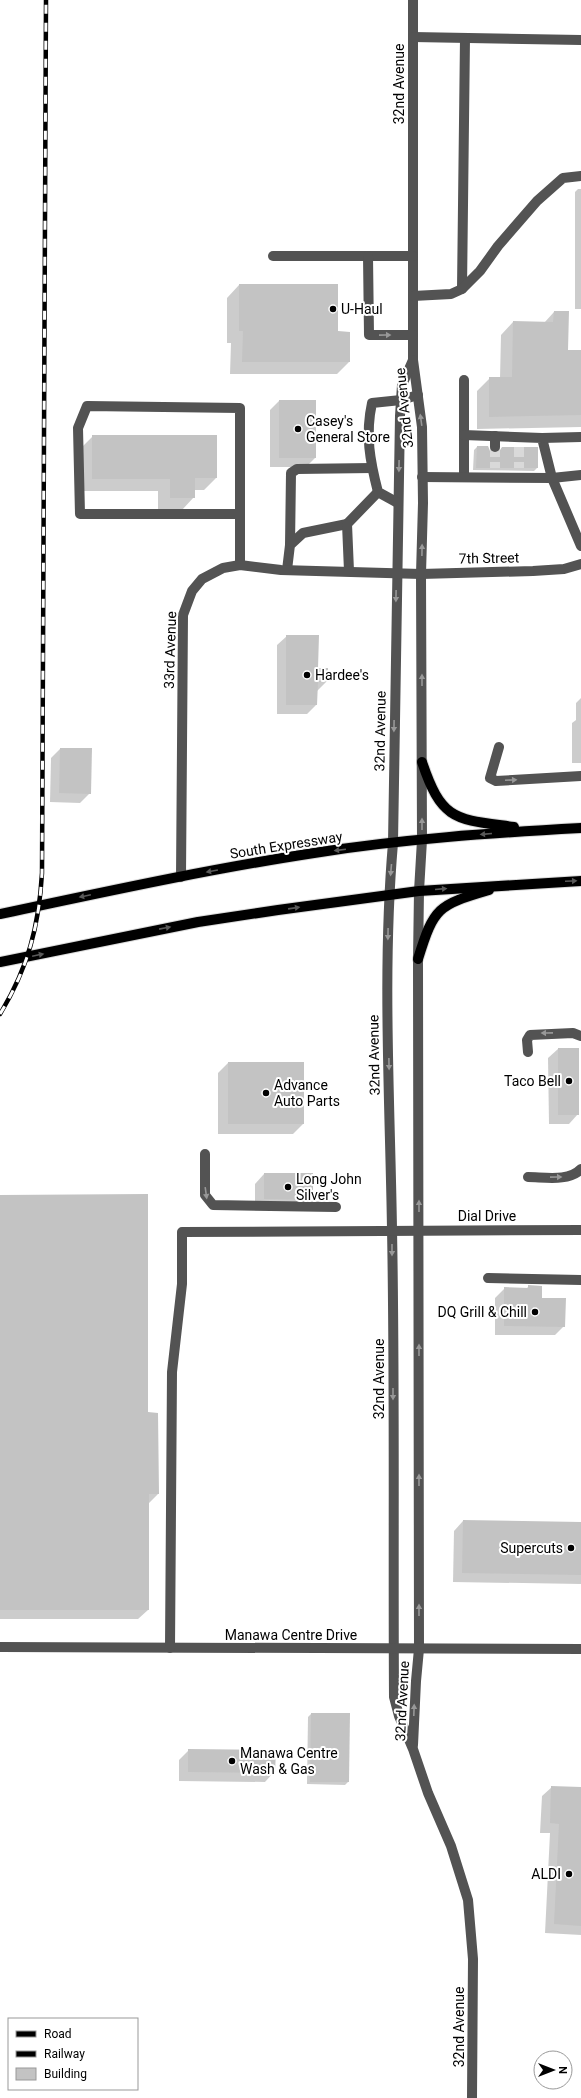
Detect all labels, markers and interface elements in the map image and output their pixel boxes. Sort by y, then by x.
street label: 32nd Avenue [391,44,407,124]
place label: U-Haul [341,301,383,317]
marker: U-Haul [328,304,338,314]
one-way arrow [379,332,392,338]
street label: 32nd Avenue [392,367,416,449]
place label: Casey's General Store [306,413,390,445]
one-way arrow [418,414,424,426]
marker: Casey's General Store [293,424,303,434]
one-way arrow [395,460,402,472]
one-way arrow [418,544,425,556]
street label: 7th Street [459,549,520,567]
one-way arrow [393,590,399,603]
street label: 33rd Avenue [161,611,179,689]
place label: Hardee's [315,667,369,683]
marker: Hardee's [302,670,312,680]
one-way arrow [419,673,425,686]
street label: 32nd Avenue [371,691,389,771]
one-way arrow [391,720,397,733]
one-way arrow [505,777,517,784]
one-way arrow [419,817,425,830]
street label: South Expressway [229,828,344,862]
one-way arrow [480,831,492,837]
one-way arrow [334,846,347,853]
one-way arrow [387,864,394,876]
one-way arrow [206,868,218,874]
one-way arrow [565,878,577,885]
one-way arrow [435,886,447,893]
one-way arrow [79,894,91,900]
one-way arrow [288,905,300,911]
one-way arrow [159,925,172,931]
one-way arrow [384,928,391,940]
one-way arrow [32,951,44,957]
street label: 32nd Avenue [365,1015,383,1095]
one-way arrow [540,1030,553,1036]
one-way arrow [385,1058,392,1070]
place label: Taco Bell [504,1073,561,1089]
marker: Taco Bell [564,1076,574,1086]
place label: Advance Auto Parts [274,1077,340,1109]
marker: Advance Auto Parts [261,1088,271,1098]
place label: Long John Silver's [296,1171,362,1203]
one-way arrow [550,1174,563,1180]
marker: Long John Silver's [283,1182,293,1192]
one-way arrow [203,1187,209,1199]
one-way arrow [416,1199,422,1212]
street label: Dial Drive [458,1208,516,1224]
one-way arrow [389,1244,395,1257]
place label: DQ Grill & Chill [438,1304,527,1320]
marker: DQ Grill & Chill [530,1307,540,1317]
street label: 32nd Avenue [371,1339,387,1419]
one-way arrow [416,1343,422,1356]
one-way arrow [390,1388,396,1401]
one-way arrow [416,1473,422,1486]
place label: Supercuts [500,1540,563,1556]
marker: Supercuts [566,1543,576,1553]
one-way arrow [416,1603,422,1616]
street label: Manawa Centre Drive [225,1627,357,1643]
street label: 32nd Avenue [392,1660,412,1742]
one-way arrow [411,1704,418,1716]
place label: Manawa Centre Wash & Gas [240,1745,338,1777]
marker: Manawa Centre Wash & Gas [227,1756,237,1766]
place label: ALDI [531,1866,561,1882]
marker: ALDI [564,1869,574,1879]
street label: 32nd Avenue [451,1987,467,2067]
legend [8,2018,138,2090]
text: Road [44,2027,72,2041]
text: Railway [44,2047,85,2061]
north arrow [533,2050,573,2090]
text: N [556,2066,569,2074]
text: Building [44,2067,87,2081]

